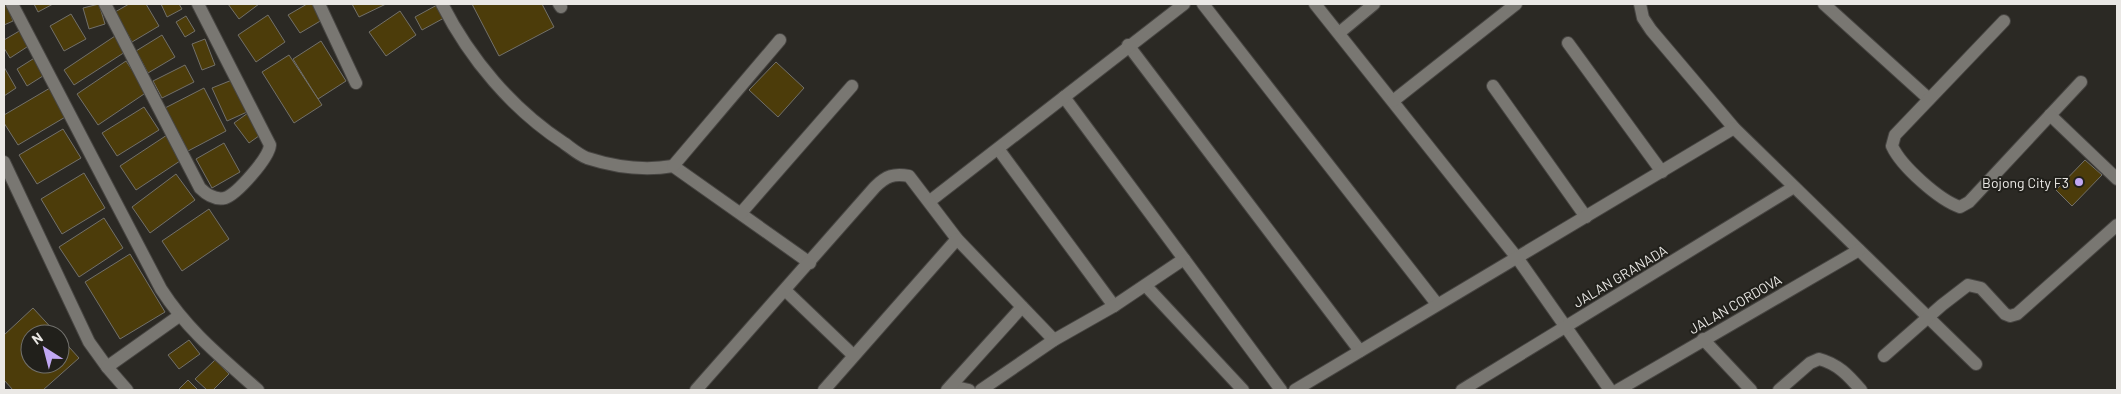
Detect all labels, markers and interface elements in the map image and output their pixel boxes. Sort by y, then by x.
place label: Bojong City F3 [1982,174,2069,191]
marker: Bojong City F3 [2073,176,2085,188]
street label: JALAN GRANADA [1570,241,1671,311]
street label: JALAN CORDOVA [1686,270,1785,337]
north arrow [20,324,70,374]
text: N [28,328,46,348]

